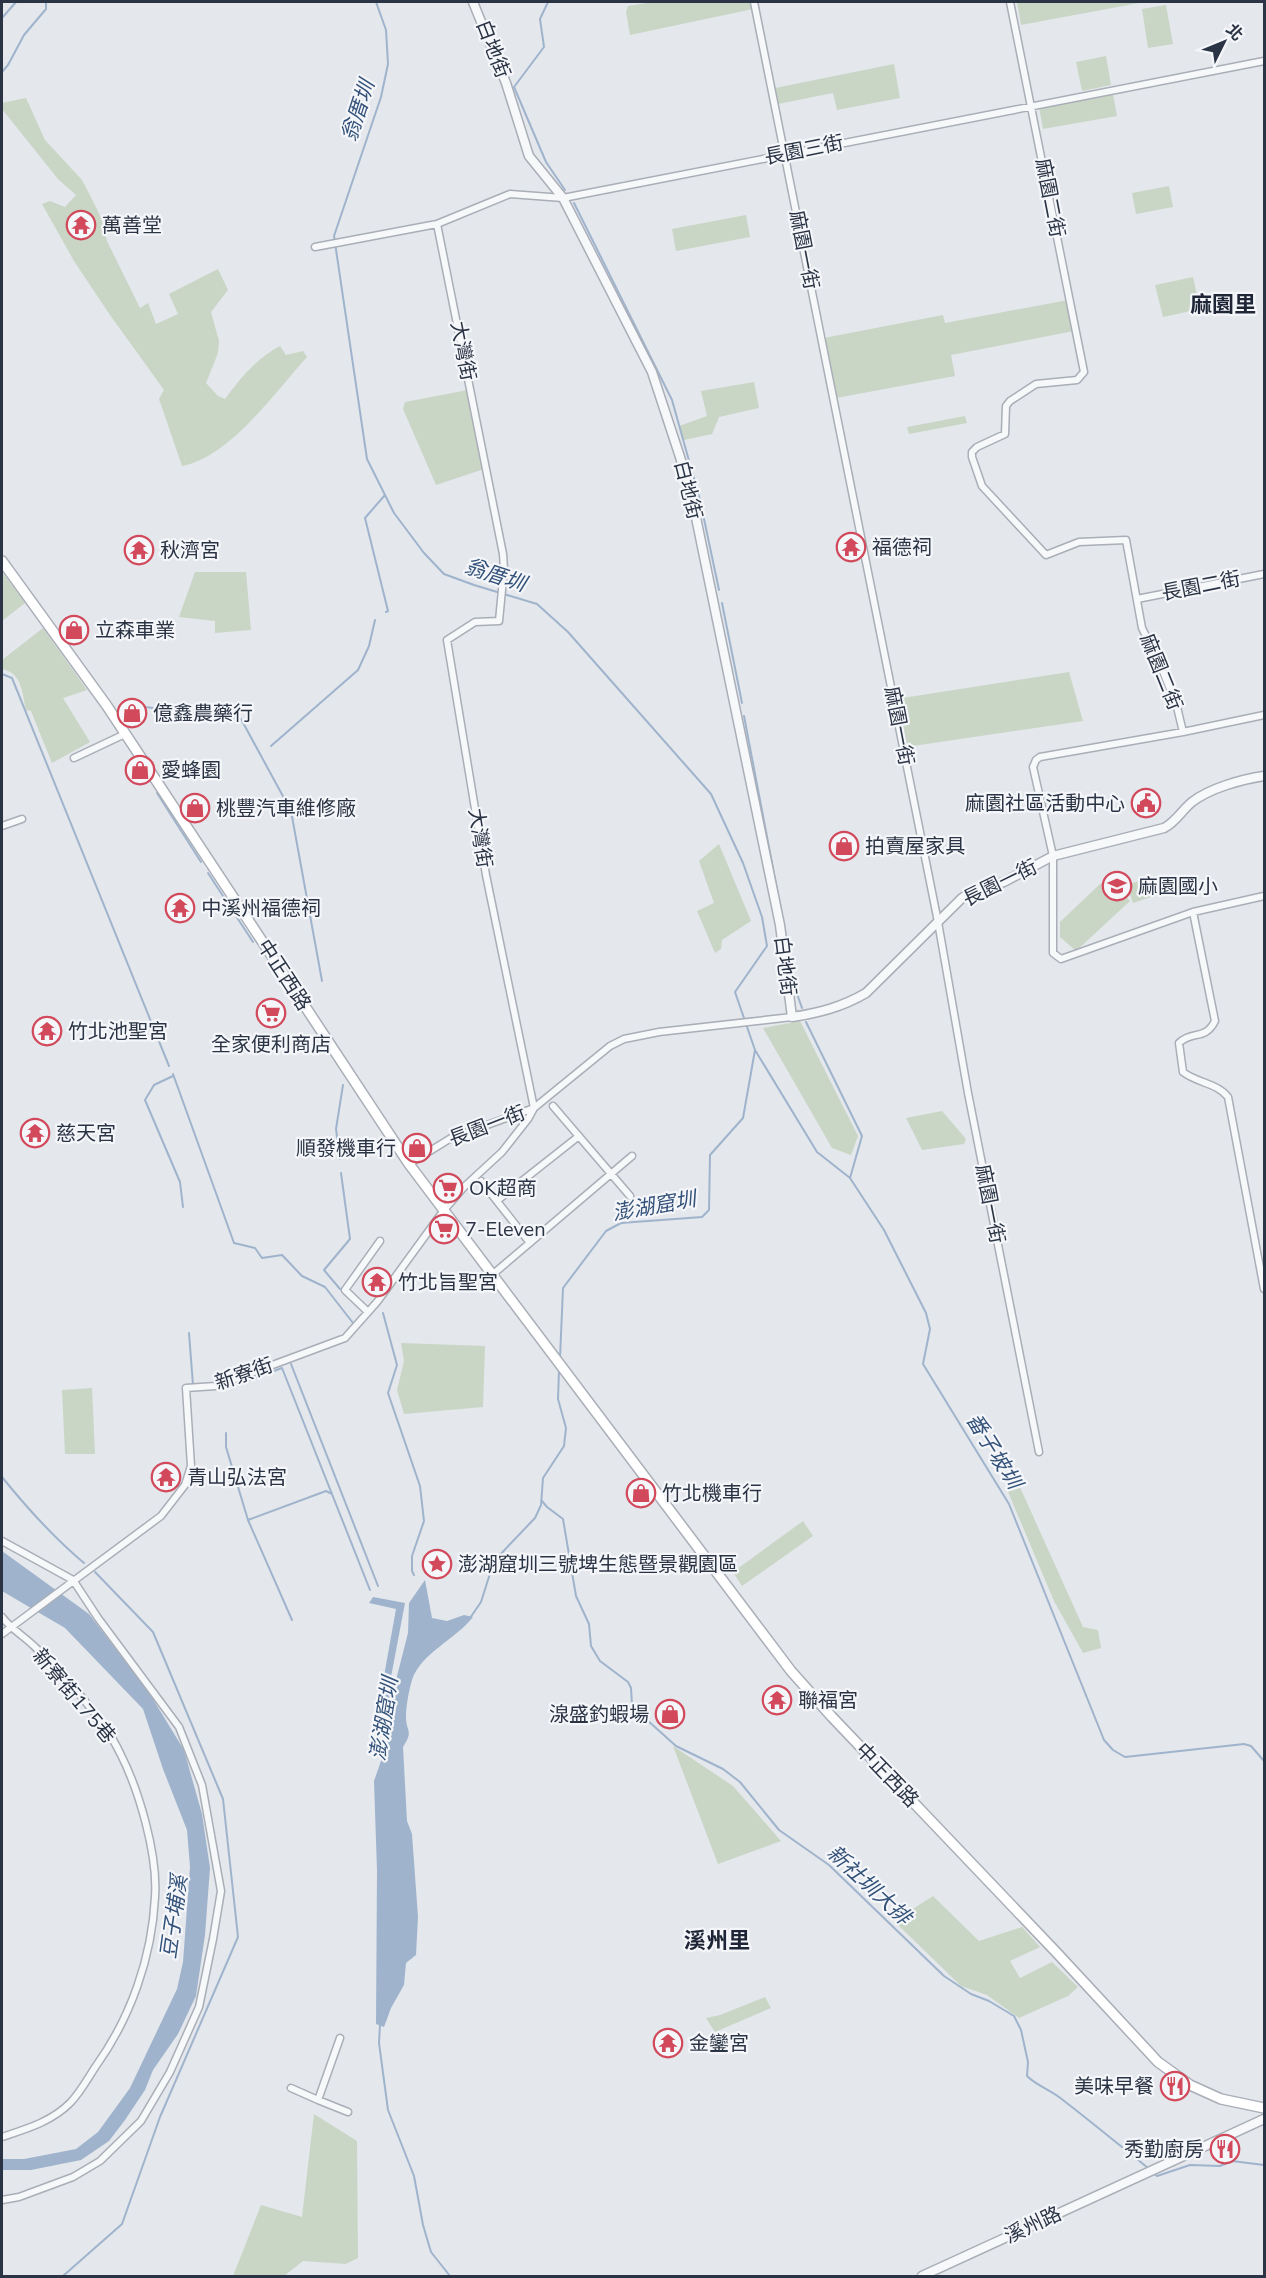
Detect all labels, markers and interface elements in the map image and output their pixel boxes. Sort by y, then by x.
north arrow [1194,12,1254,72]
street label: 白地街 [470,16,516,82]
text: 北 [1221,19,1248,46]
water label: 翁厝圳 [335,74,382,145]
street label: 長園三街 [762,129,846,171]
street label: 麻園二街 [1029,156,1071,240]
street label: 麻園一街 [783,208,825,292]
temple icon: 萬善堂 [65,209,97,241]
place label: 萬善堂 [102,212,162,239]
district label: 麻園里 [1190,290,1256,320]
street label: 大灣街 [444,319,482,383]
street label: 白地街 [668,458,708,522]
temple icon: 福德祠 [835,531,867,563]
temple icon: 秋濟宮 [123,534,155,566]
place label: 福德祠 [872,534,932,561]
place label: 秋濟宮 [160,537,220,564]
water label: 翁厝圳 [461,552,532,599]
street label: 長園二街 [1159,565,1243,607]
shop icon: 立森車業 [58,614,90,646]
place label: 立森車業 [95,617,175,644]
street label: 麻園二街 [1133,630,1189,714]
street label: 麻園一街 [878,684,920,768]
shop icon: 億鑫農藥行 [116,697,148,729]
place label: 億鑫農藥行 [153,700,253,727]
shop icon: 愛蜂園 [124,754,156,786]
place label: 愛蜂園 [161,757,221,784]
public building icon: 麻園社區活動中心 [1130,787,1162,819]
place label: 麻園社區活動中心 [965,790,1125,817]
shop icon: 桃豐汽車維修廠 [179,792,211,824]
place label: 桃豐汽車維修廠 [216,795,356,822]
street label: 大灣街 [462,806,498,870]
shop icon: 拍賣屋家具 [828,830,860,862]
place label: 拍賣屋家具 [865,833,965,860]
street label: 長園一街 [958,853,1042,913]
school or university icon: 麻園國小 [1101,870,1133,902]
place label: 麻園國小 [1138,873,1218,900]
temple icon: 中溪州福德祠 [164,892,196,924]
place label: 中溪州福德祠 [201,895,321,922]
street label: 中正西路 [251,934,317,1016]
street label: 白地街 [768,935,802,997]
supermarket icon: 全家便利商店 [255,997,287,1029]
temple icon: 竹北池聖宮 [31,1015,63,1047]
place label: 竹北池聖宮 [68,1018,168,1045]
place label: 全家便利商店 [211,1031,331,1058]
street label: 長園一街 [445,1099,529,1153]
temple icon: 慈天宮 [19,1117,51,1149]
place label: 慈天宮 [56,1120,116,1147]
shop icon: 順發機車行 [401,1132,433,1164]
place label: 順發機車行 [296,1135,396,1162]
street label: 麻園一街 [969,1162,1011,1246]
supermarket icon: OK超商 [432,1172,464,1204]
place label: OK超商 [469,1175,537,1202]
water label: 澎湖窟圳 [610,1184,701,1227]
supermarket icon: 7-Eleven [428,1213,460,1245]
place label: 7-Eleven [465,1216,546,1243]
temple icon: 竹北旨聖宮 [361,1266,393,1298]
place label: 竹北旨聖宮 [398,1269,498,1296]
street label: 新寮街 [211,1351,277,1397]
water label: 番子坡圳 [960,1408,1030,1497]
temple icon: 青山弘法宮 [150,1461,182,1493]
place label: 青山弘法宮 [187,1464,287,1491]
shop icon: 竹北機車行 [625,1477,657,1509]
place label: 竹北機車行 [662,1480,762,1507]
place icon: 澎湖窟圳三號埤生態暨景觀園區 [421,1548,453,1580]
place label: 澎湖窟圳三號埤生態暨景觀園區 [458,1551,738,1578]
street label: 新寮街175巷 [26,1643,122,1749]
water label: 澎湖窟圳 [364,1672,405,1763]
temple icon: 聯福宮 [761,1684,793,1716]
place label: 聯福宮 [798,1687,858,1714]
shop icon: 湶盛釣蝦場 [654,1698,686,1730]
place label: 湶盛釣蝦場 [549,1701,649,1728]
street label: 中正西路 [850,1737,924,1813]
water label: 新社圳大排 [821,1839,919,1933]
water label: 豆子埔溪 [154,1870,194,1961]
district label: 溪州里 [684,1926,750,1956]
temple icon: 金鑾宮 [652,2027,684,2059]
place label: 金鑾宮 [689,2030,749,2057]
restaurant icon: 美味早餐 [1159,2070,1191,2102]
place label: 美味早餐 [1074,2073,1154,2100]
restaurant icon: 秀勤廚房 [1209,2133,1241,2165]
place label: 秀勤廚房 [1124,2136,1204,2163]
street label: 溪州路 [1000,2200,1066,2250]

